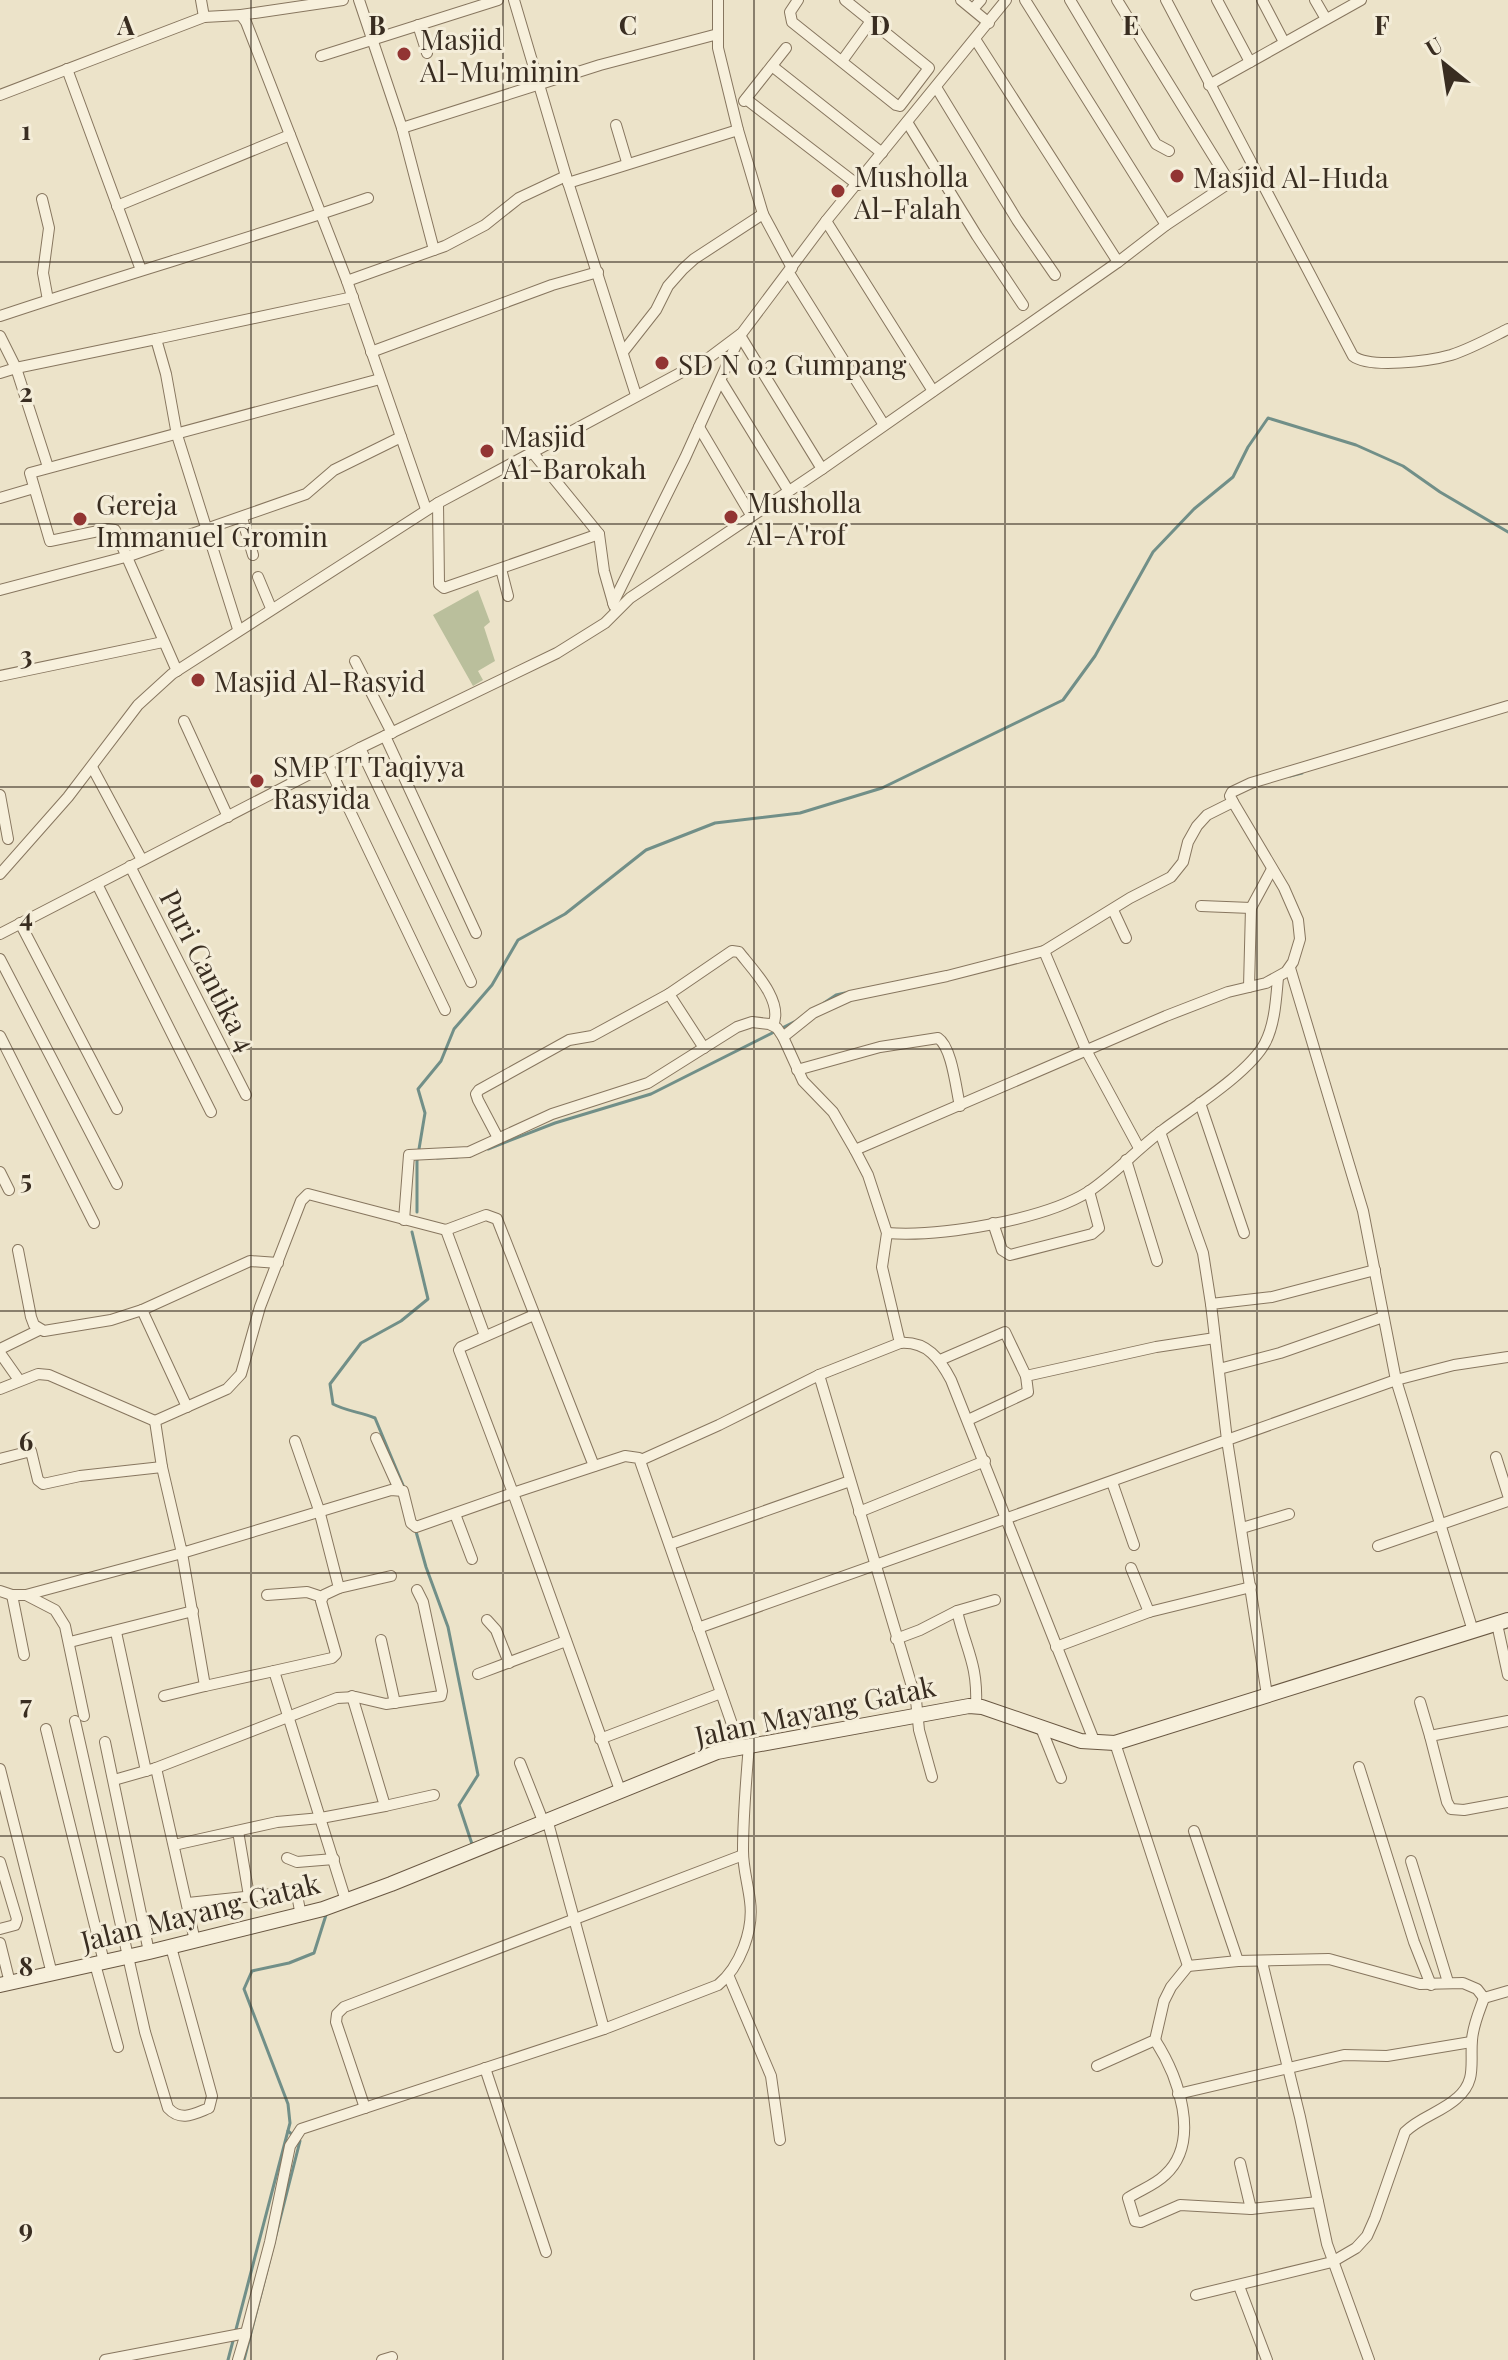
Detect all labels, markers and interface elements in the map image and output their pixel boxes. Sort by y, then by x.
text: A [116,7,135,42]
text: B [368,7,386,42]
text: C [619,7,637,42]
text: D [870,7,890,42]
text: E [1123,7,1139,42]
text: F [1374,7,1390,42]
place label: Masjid Al-Mu'minin [419,20,580,89]
north arrow [1404,24,1484,104]
text: U [1419,29,1448,63]
marker: Masjid Al-Mu'minin [395,45,413,63]
text: 1 [21,112,31,147]
place label: Musholla Al-Falah [853,157,968,226]
place label: Masjid Al-Huda [1193,158,1389,195]
marker: Masjid Al-Huda [1168,167,1186,185]
marker: Musholla Al-Falah [829,182,847,200]
place label: SD N 02 Gumpang [678,345,907,382]
marker: SD N 02 Gumpang [653,354,671,372]
text: 2 [19,374,33,409]
place label: Masjid Al-Barokah [502,417,647,486]
marker: Masjid Al-Barokah [478,442,496,460]
place label: Musholla Al-A'rof [746,483,861,552]
place label: Gereja Immanuel Gromin [96,485,328,554]
marker: Musholla Al-A'rof [722,508,740,526]
marker: Gereja Immanuel Gromin [71,510,89,528]
text: 3 [20,637,32,672]
place label: Masjid Al-Rasyid [214,662,426,699]
marker: Masjid Al-Rasyid [189,671,207,689]
place label: SMP IT Taqiyya Rasyida [273,747,465,816]
marker: SMP IT Taqiyya Rasyida [248,772,266,790]
street label: Puri Cantika 4 [152,883,266,1057]
text: 4 [19,899,33,934]
text: 5 [20,1161,32,1196]
text: 6 [19,1423,33,1458]
street label: Jalan Mayang Gatak [690,1666,939,1754]
text: 7 [20,1686,32,1721]
street label: Jalan Mayang Gatak [76,1863,324,1959]
text: 8 [19,1948,33,1983]
text: 9 [19,2210,33,2245]

